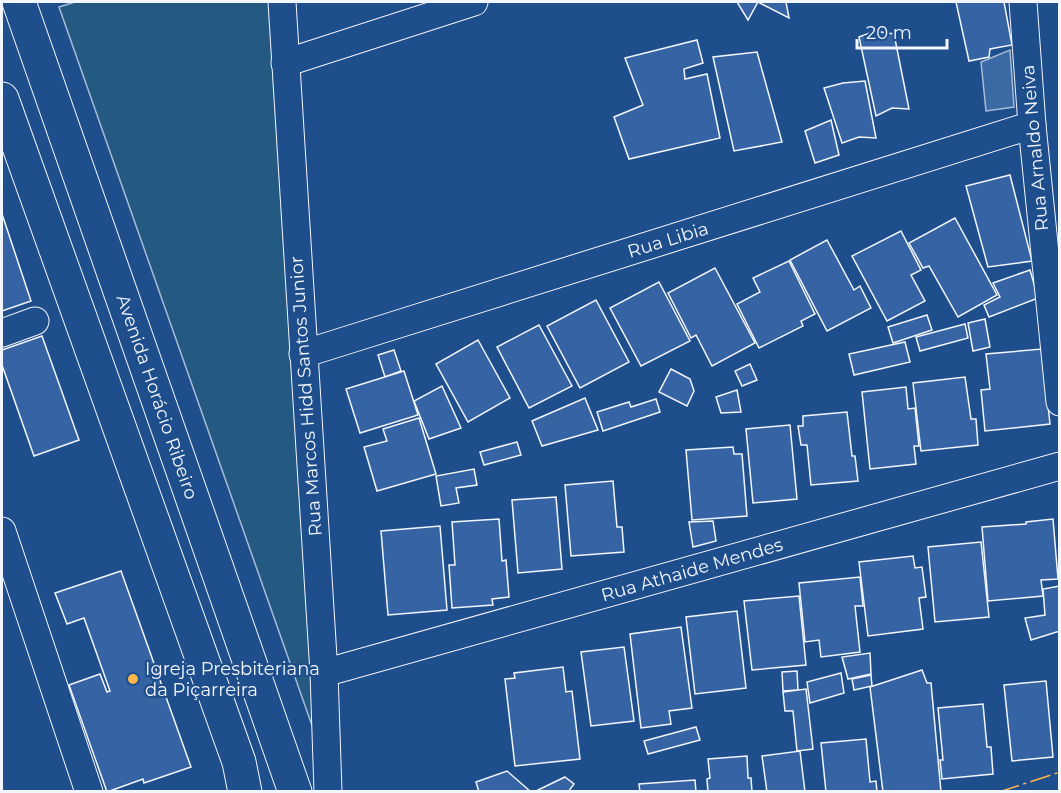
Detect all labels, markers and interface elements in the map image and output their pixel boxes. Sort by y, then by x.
scale bar [857,12,947,50]
text: 20 m [866,22,912,44]
street label: Rua Arnaldo Neiva [1017,64,1053,232]
street label: Rua Libia [625,217,711,263]
street label: Rua Marcos Hidd Santos Junior [285,255,327,537]
street label: Avenida Horácio Ribeiro [112,292,202,502]
street label: Rua Athaide Mendes [599,533,786,606]
place label: Igreja Presbiteriana da Piçarreira [145,658,320,701]
marker: Igreja Presbiteriana da Piçarreira [126,672,140,686]

